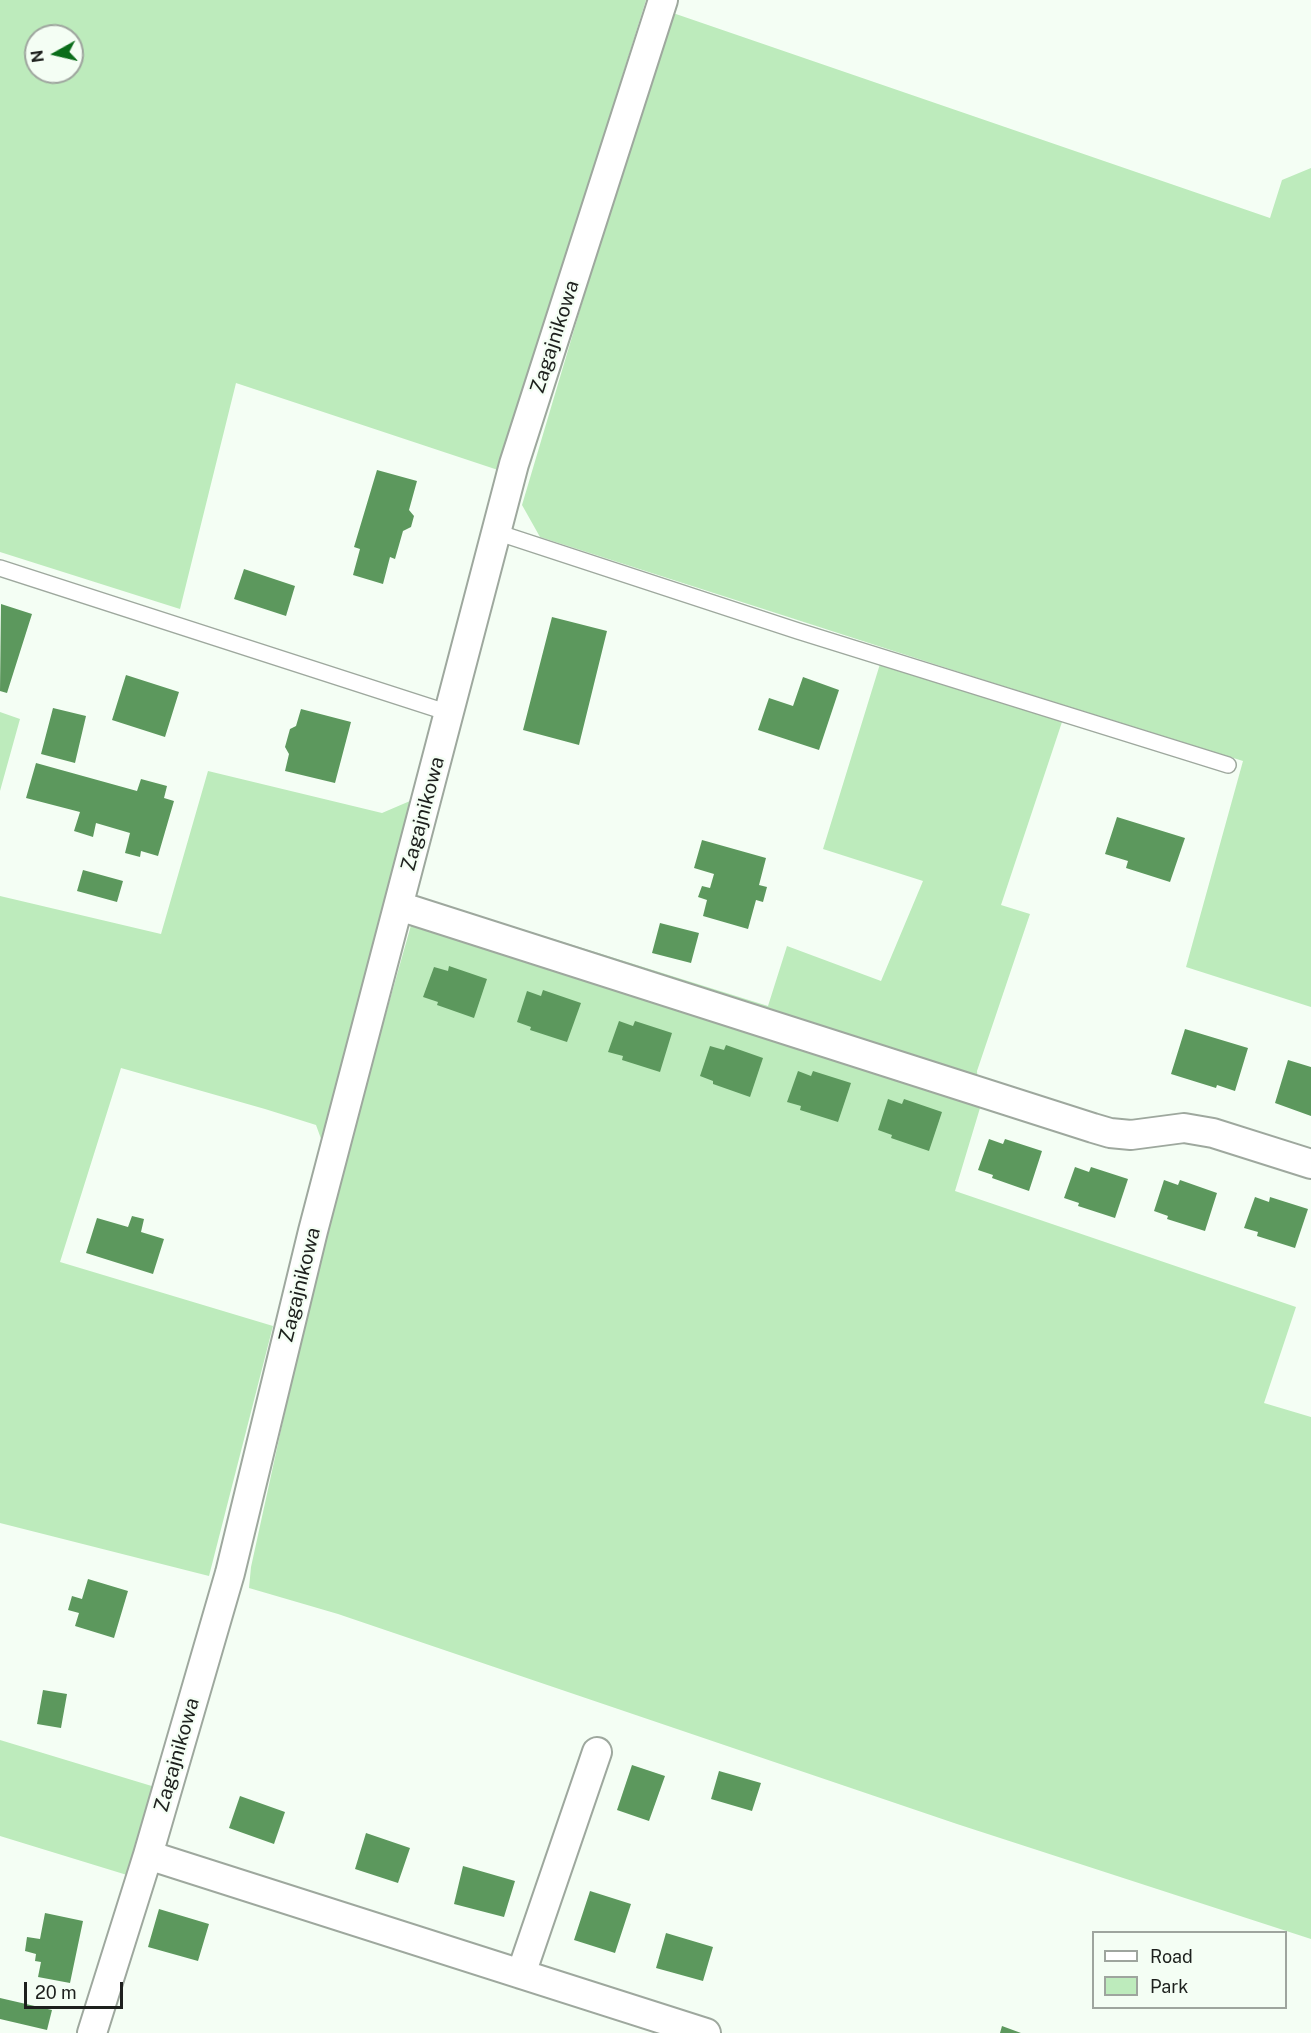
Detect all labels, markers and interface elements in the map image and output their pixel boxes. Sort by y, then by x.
north arrow [24,24,84,84]
text: N [27,49,48,64]
street label: Zagajnikowa [525,277,585,397]
street label: Zagajnikowa [396,754,450,874]
street label: Zagajnikowa [274,1225,326,1345]
street label: Zagajnikowa [149,1695,205,1815]
legend [1092,1931,1287,2009]
text: Road [1150,1946,1193,1967]
scale bar [27,1970,126,2008]
text: Park [1150,1976,1188,1997]
text: 20 m [35,1982,77,2003]

